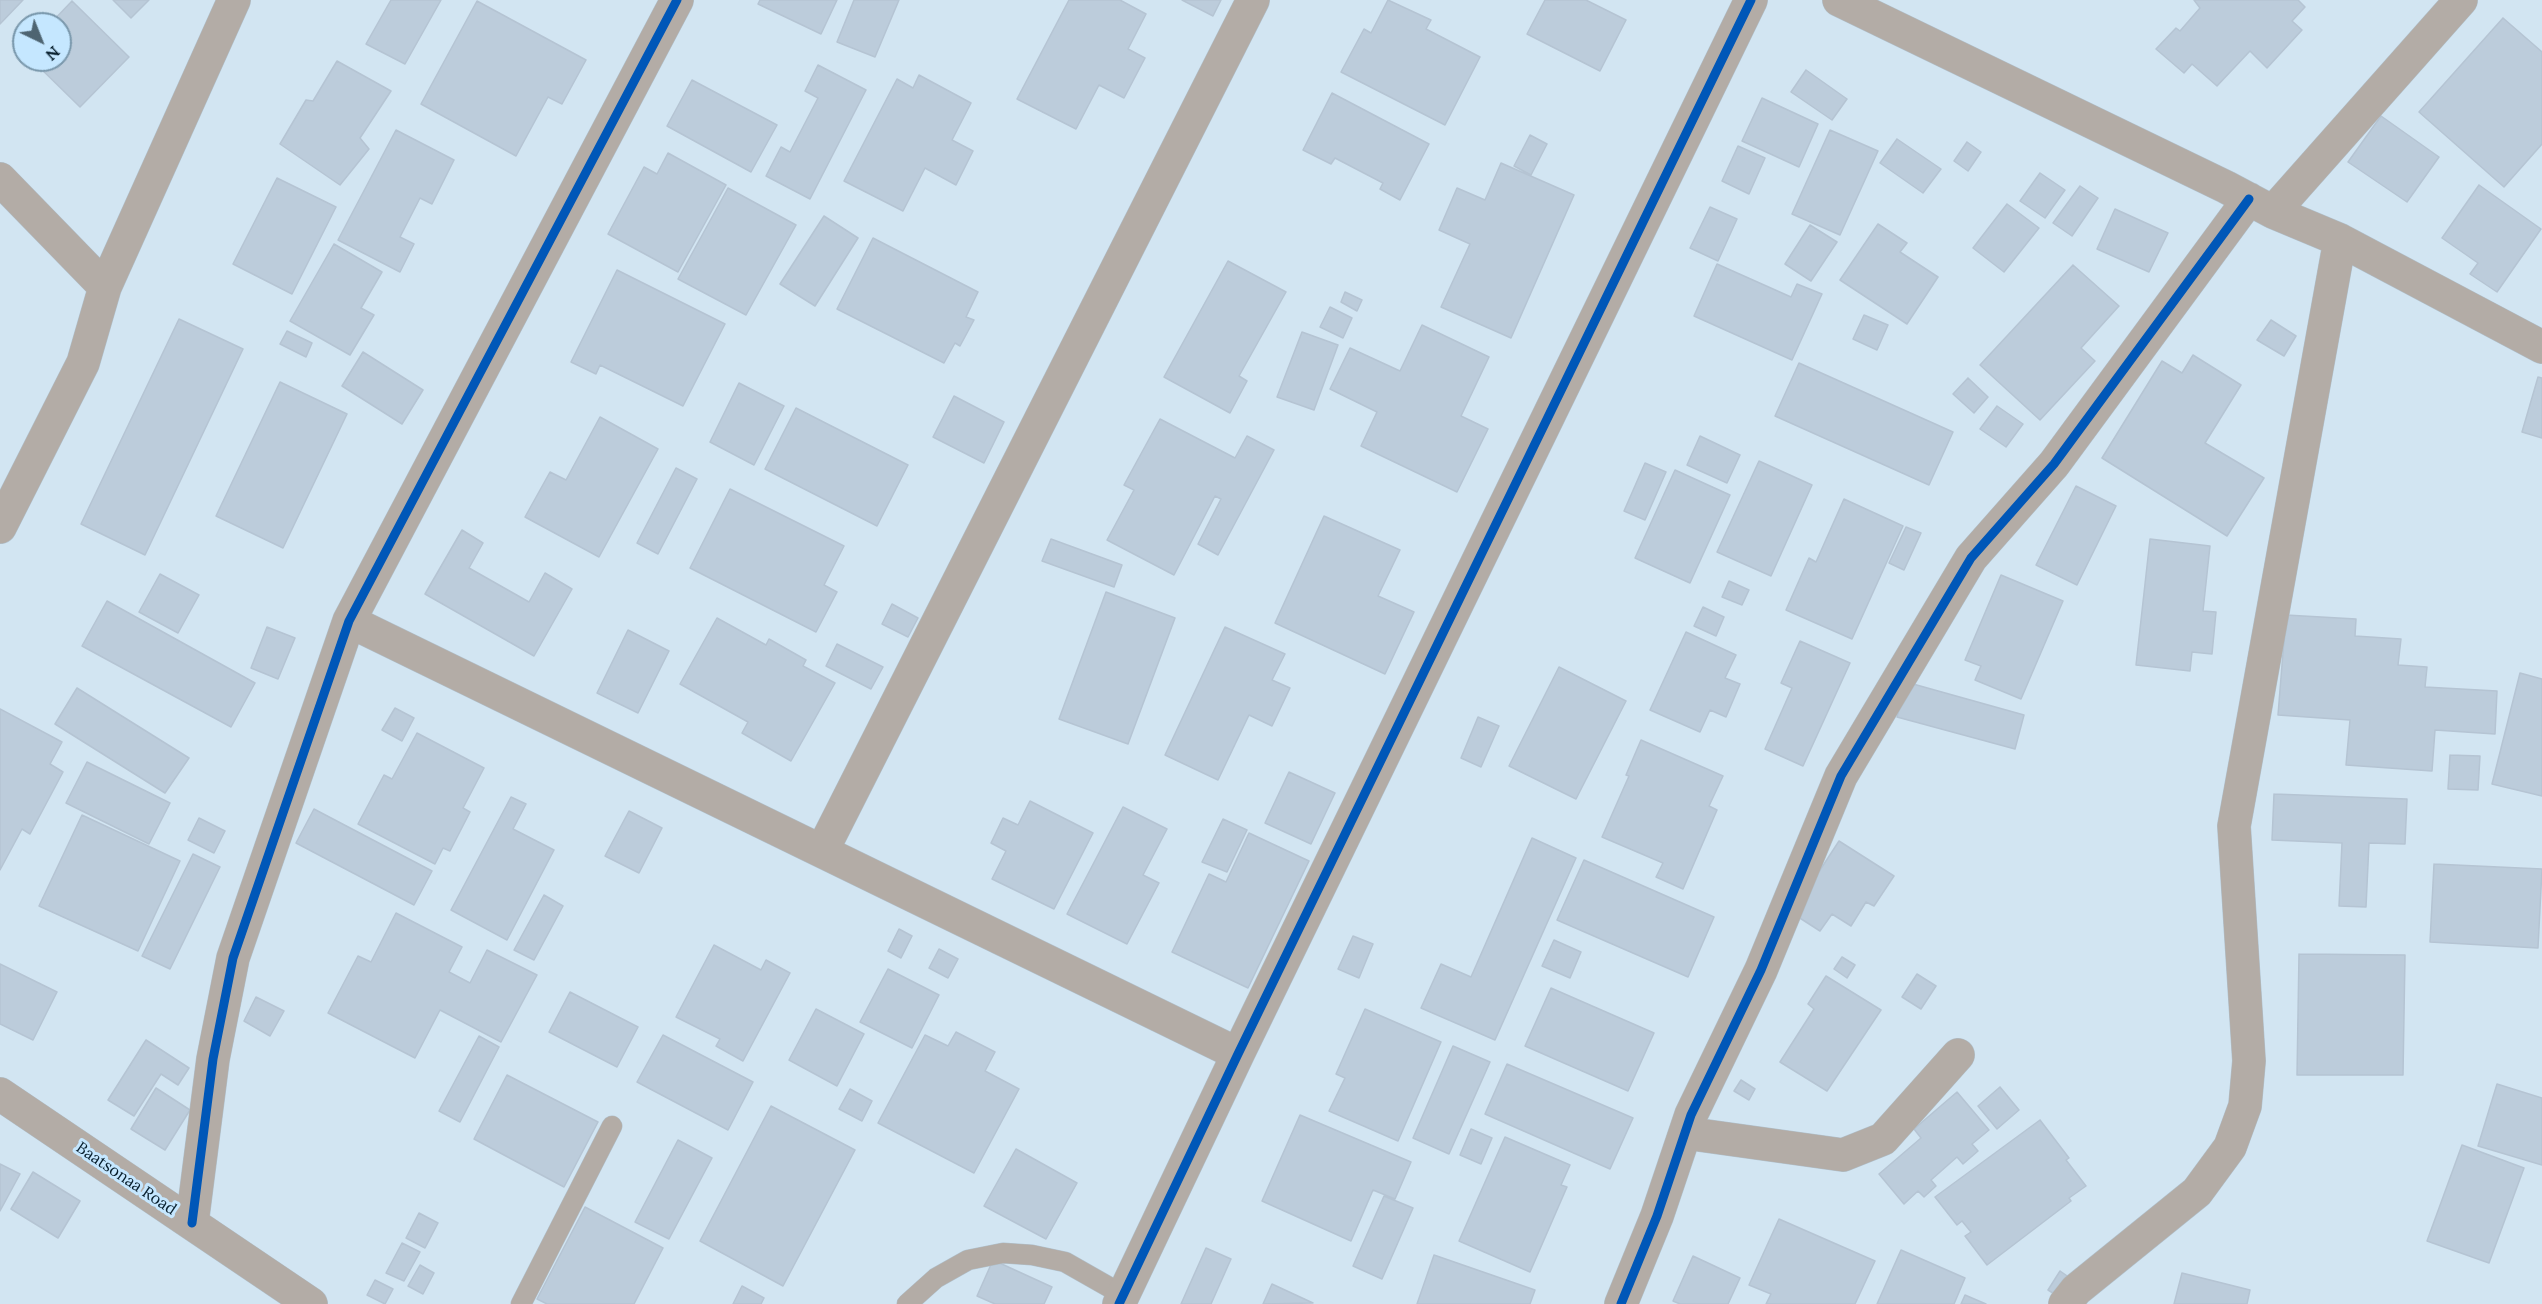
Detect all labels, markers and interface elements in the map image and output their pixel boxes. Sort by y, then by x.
north arrow [12,12,72,72]
text: N [42,42,64,65]
street label: Baatsonaa Road [72,1138,180,1220]

